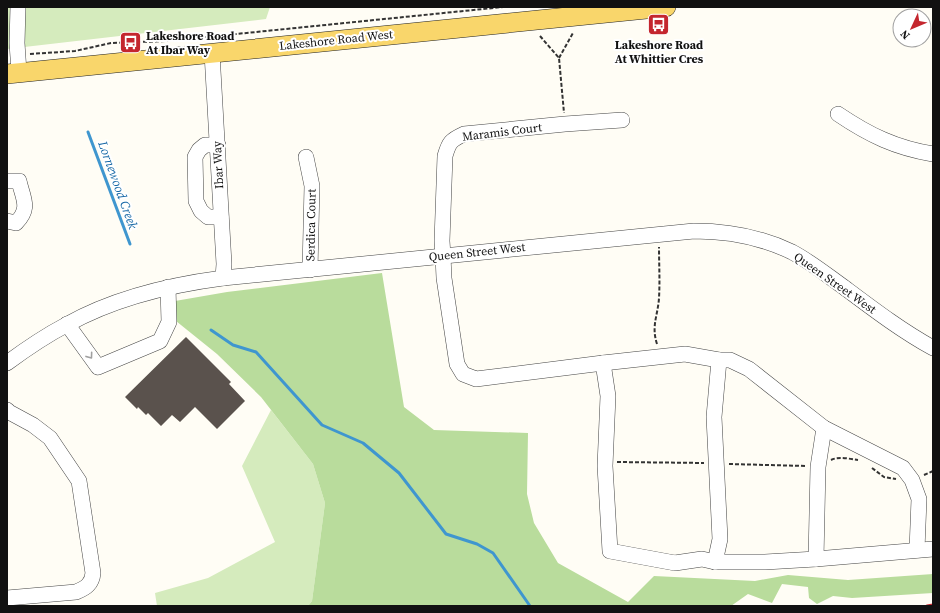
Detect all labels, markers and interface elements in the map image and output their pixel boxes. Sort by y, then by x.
north arrow [892,8,932,48]
bus stop icon: Lakeshore Road At Whittier Cres [646,11,672,37]
street label: Lakeshore Road West [278,26,394,54]
text: N [897,27,913,43]
place label: Lakeshore Road At Ibar Way [146,28,234,58]
bus stop icon: Lakeshore Road At Ibar Way [118,30,144,56]
place label: Lakeshore Road At Whittier Cres [615,37,704,67]
street label: Maramis Court [461,119,543,145]
water label: Lornewood Creek [94,138,142,232]
street label: Ibar Way [209,140,227,189]
street label: Serdica Court [302,188,320,261]
street label: Queen Street West [428,239,526,265]
street label: Queen Street West [791,249,879,317]
one-way arrow [85,351,92,358]

